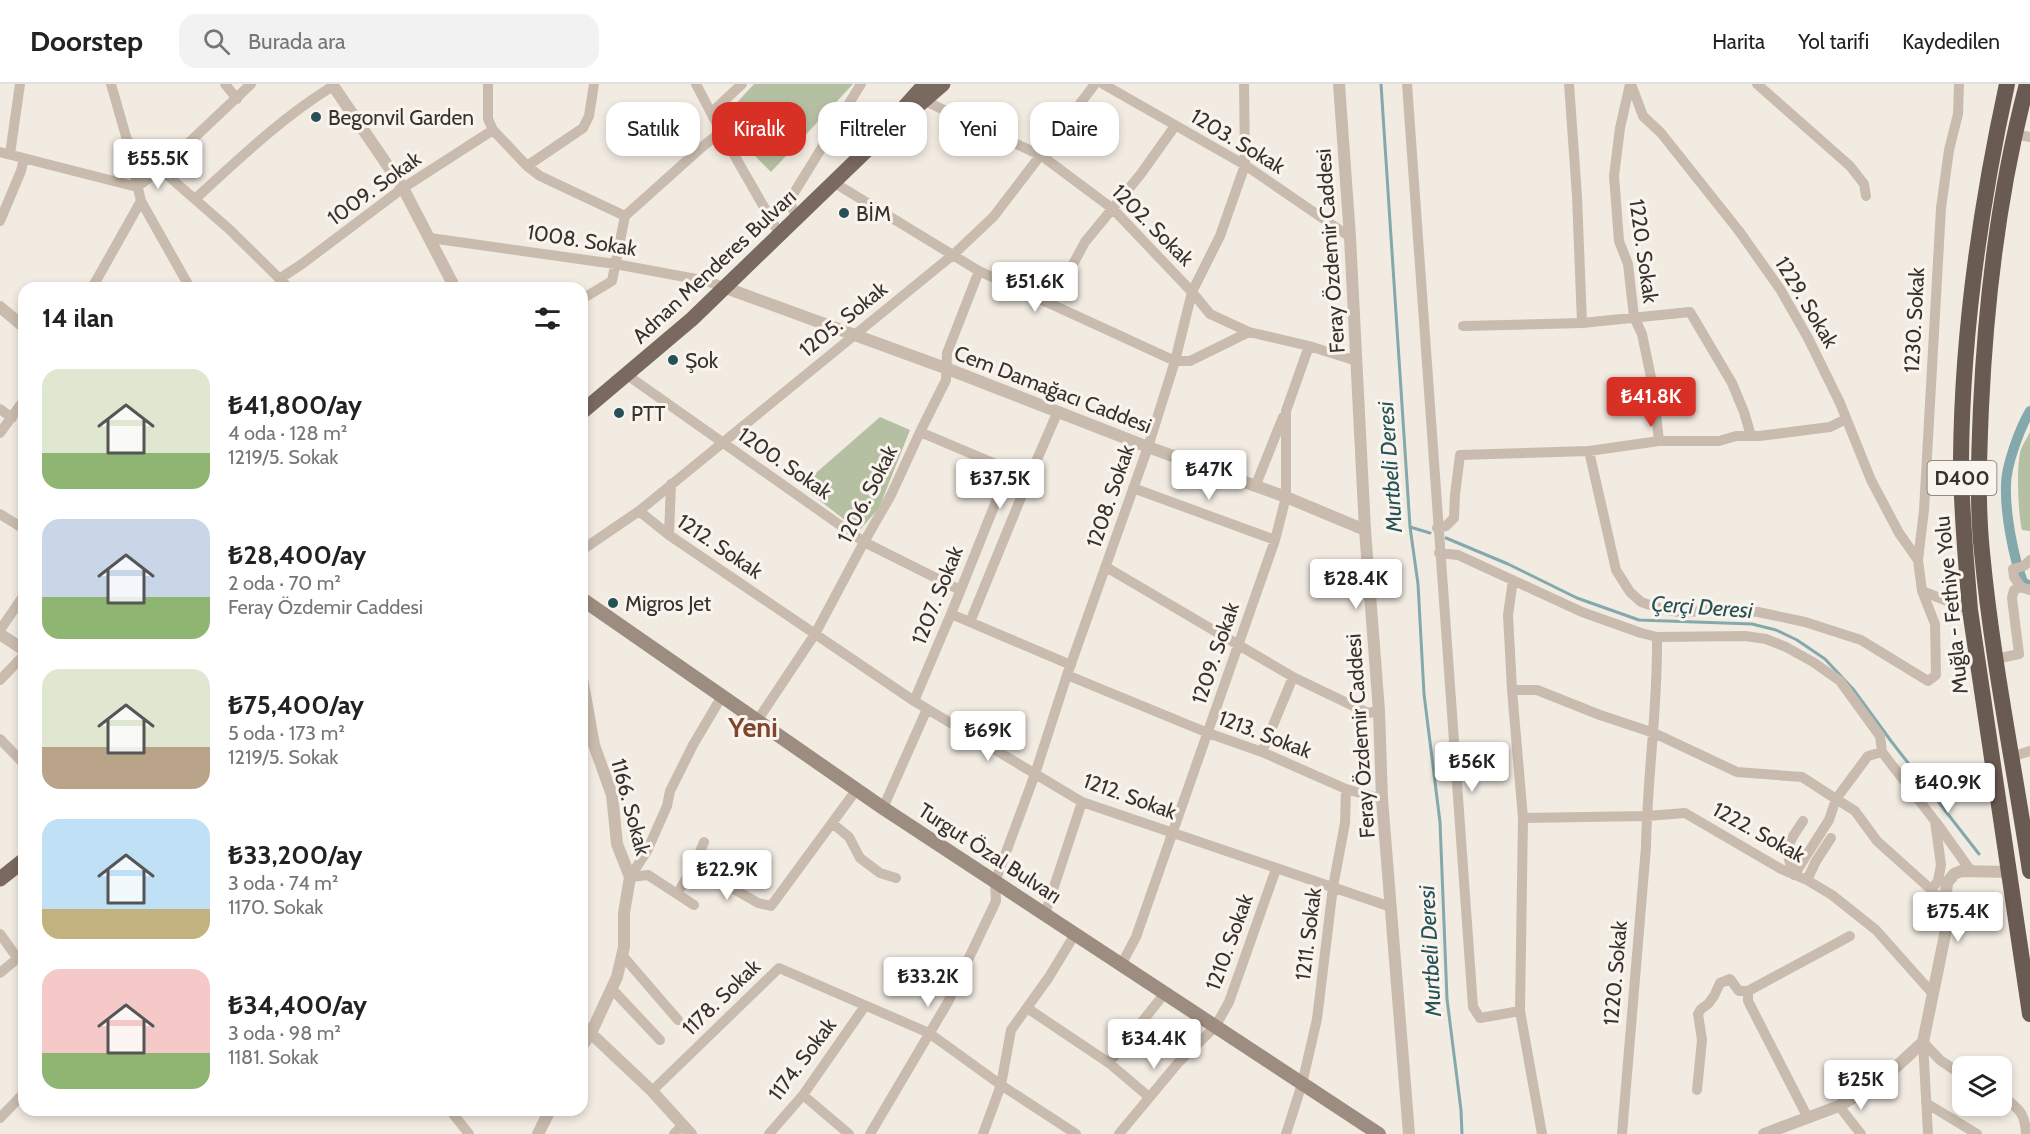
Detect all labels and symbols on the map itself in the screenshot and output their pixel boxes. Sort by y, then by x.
street label: 1203. Sokak [1186,103,1290,179]
place label: Begonvil Garden [328,105,474,130]
marker: Begonvil Garden [309,110,323,124]
pin: ₺55.5K [109,139,207,190]
street label: 1009. Sokak [322,145,426,230]
street label: Feray Özdemir Caddesi [1310,148,1350,354]
street label: 1202. Sokak [1107,179,1199,271]
street label: Adnan Menderes Bulvarı [627,184,801,348]
street label: 1220. Sokak [1624,197,1664,305]
place label: BİM [856,201,891,226]
marker: BİM [837,206,851,220]
street label: 1008. Sokak [525,219,639,261]
street label: 1229. Sokak [1770,252,1844,353]
pin: ₺51.6K [986,262,1084,313]
street label: 1230. Sokak [1899,266,1929,373]
street label: 1205. Sokak [794,276,892,362]
street label: Cem Damağacı Caddesi [951,340,1155,438]
place label: Şok [685,348,719,373]
marker: Şok [666,353,680,367]
pin: ₺41.8K [1602,377,1700,428]
water label: Murtbeli Deresi [1372,400,1408,534]
place label: PTT [631,401,665,426]
marker: PTT [612,406,626,420]
street label: 1200. Sokak [733,422,837,505]
street label: 1206. Sokak [832,441,902,547]
street label: 1208. Sokak [1081,441,1139,551]
pin: ₺47K [1173,450,1245,501]
pin: ₺37.5K [951,459,1049,510]
road number: D400 [1928,461,1996,495]
street label: 1212. Sokak [673,508,768,584]
street label: Muğla - Fethiye Yolu [1929,515,1973,695]
street label: 1207. Sokak [906,542,968,648]
pin: ₺28.4K [1307,559,1405,610]
water label: Çerçi Deresi [1650,590,1754,624]
place label: Migros Jet [625,591,711,616]
marker: Migros Jet [606,596,620,610]
street label: 1209. Sokak [1186,598,1244,707]
street label: Feray Özdemir Caddesi [1340,633,1380,839]
street label: 1213. Sokak [1215,705,1316,763]
district label: Yeni [727,711,778,744]
pin: ₺69K [952,711,1024,762]
pin: ₺56K [1436,742,1508,793]
street label: 1166. Sokak [606,756,656,859]
pin: ₺40.9K [1899,763,1997,814]
street label: 1212. Sokak [1080,768,1181,825]
street label: 1222. Sokak [1709,796,1810,868]
street label: Turgut Özal Bulvarı [914,797,1066,909]
pin: ₺22.9K [678,850,776,901]
water label: Murtbeli Deresi [1413,884,1447,1018]
street label: 1211. Sokak [1290,886,1326,982]
street label: 1210. Sokak [1200,890,1258,994]
pin: ₺75.4K [1909,892,2007,943]
street label: 1220. Sokak [1598,919,1632,1026]
street label: 1178. Sokak [677,953,766,1040]
pin: ₺33.2K [879,957,977,1008]
street label: 1174. Sokak [763,1012,842,1105]
pin: ₺34.4K [1105,1019,1203,1070]
pin: ₺25K [1825,1060,1897,1111]

